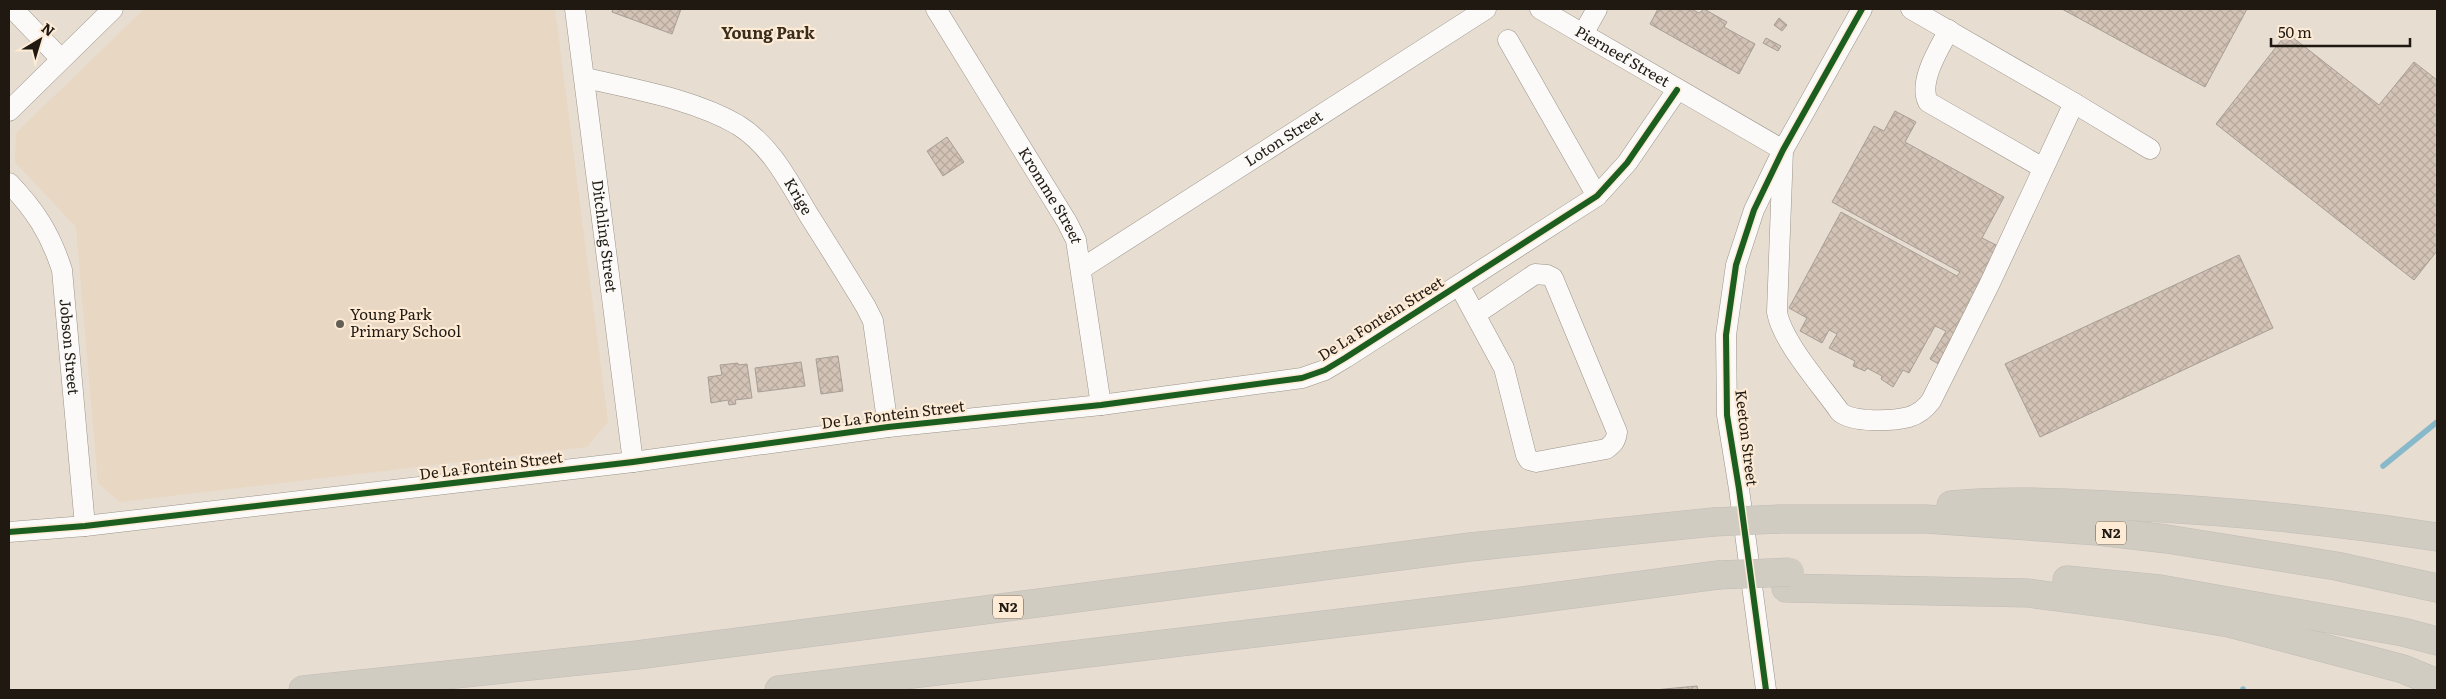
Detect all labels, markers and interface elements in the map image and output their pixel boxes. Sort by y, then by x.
north arrow [15,15,65,65]
scale bar [2271,15,2410,47]
text: N [38,17,60,41]
street label: Pierneef Street [1571,19,1675,92]
district label: Young Park [721,20,815,44]
text: 50 m [2278,20,2312,43]
street label: Loton Street [1239,104,1327,171]
street label: Kromme Street [1014,142,1089,245]
street label: Krige [779,173,819,219]
street label: Ditchling Street [587,178,624,294]
street label: De La Fontein Street [1313,270,1447,366]
street label: Jobson Street [55,298,86,396]
place label: Young Park Primary School [350,302,461,342]
marker: Young Park Primary School [334,318,346,330]
street label: Keeton Street [1730,388,1765,487]
street label: De La Fontein Street [820,393,966,434]
street label: De La Fontein Street [418,444,564,485]
road number: N2 [2096,522,2126,544]
road number: N2 [993,596,1023,618]

